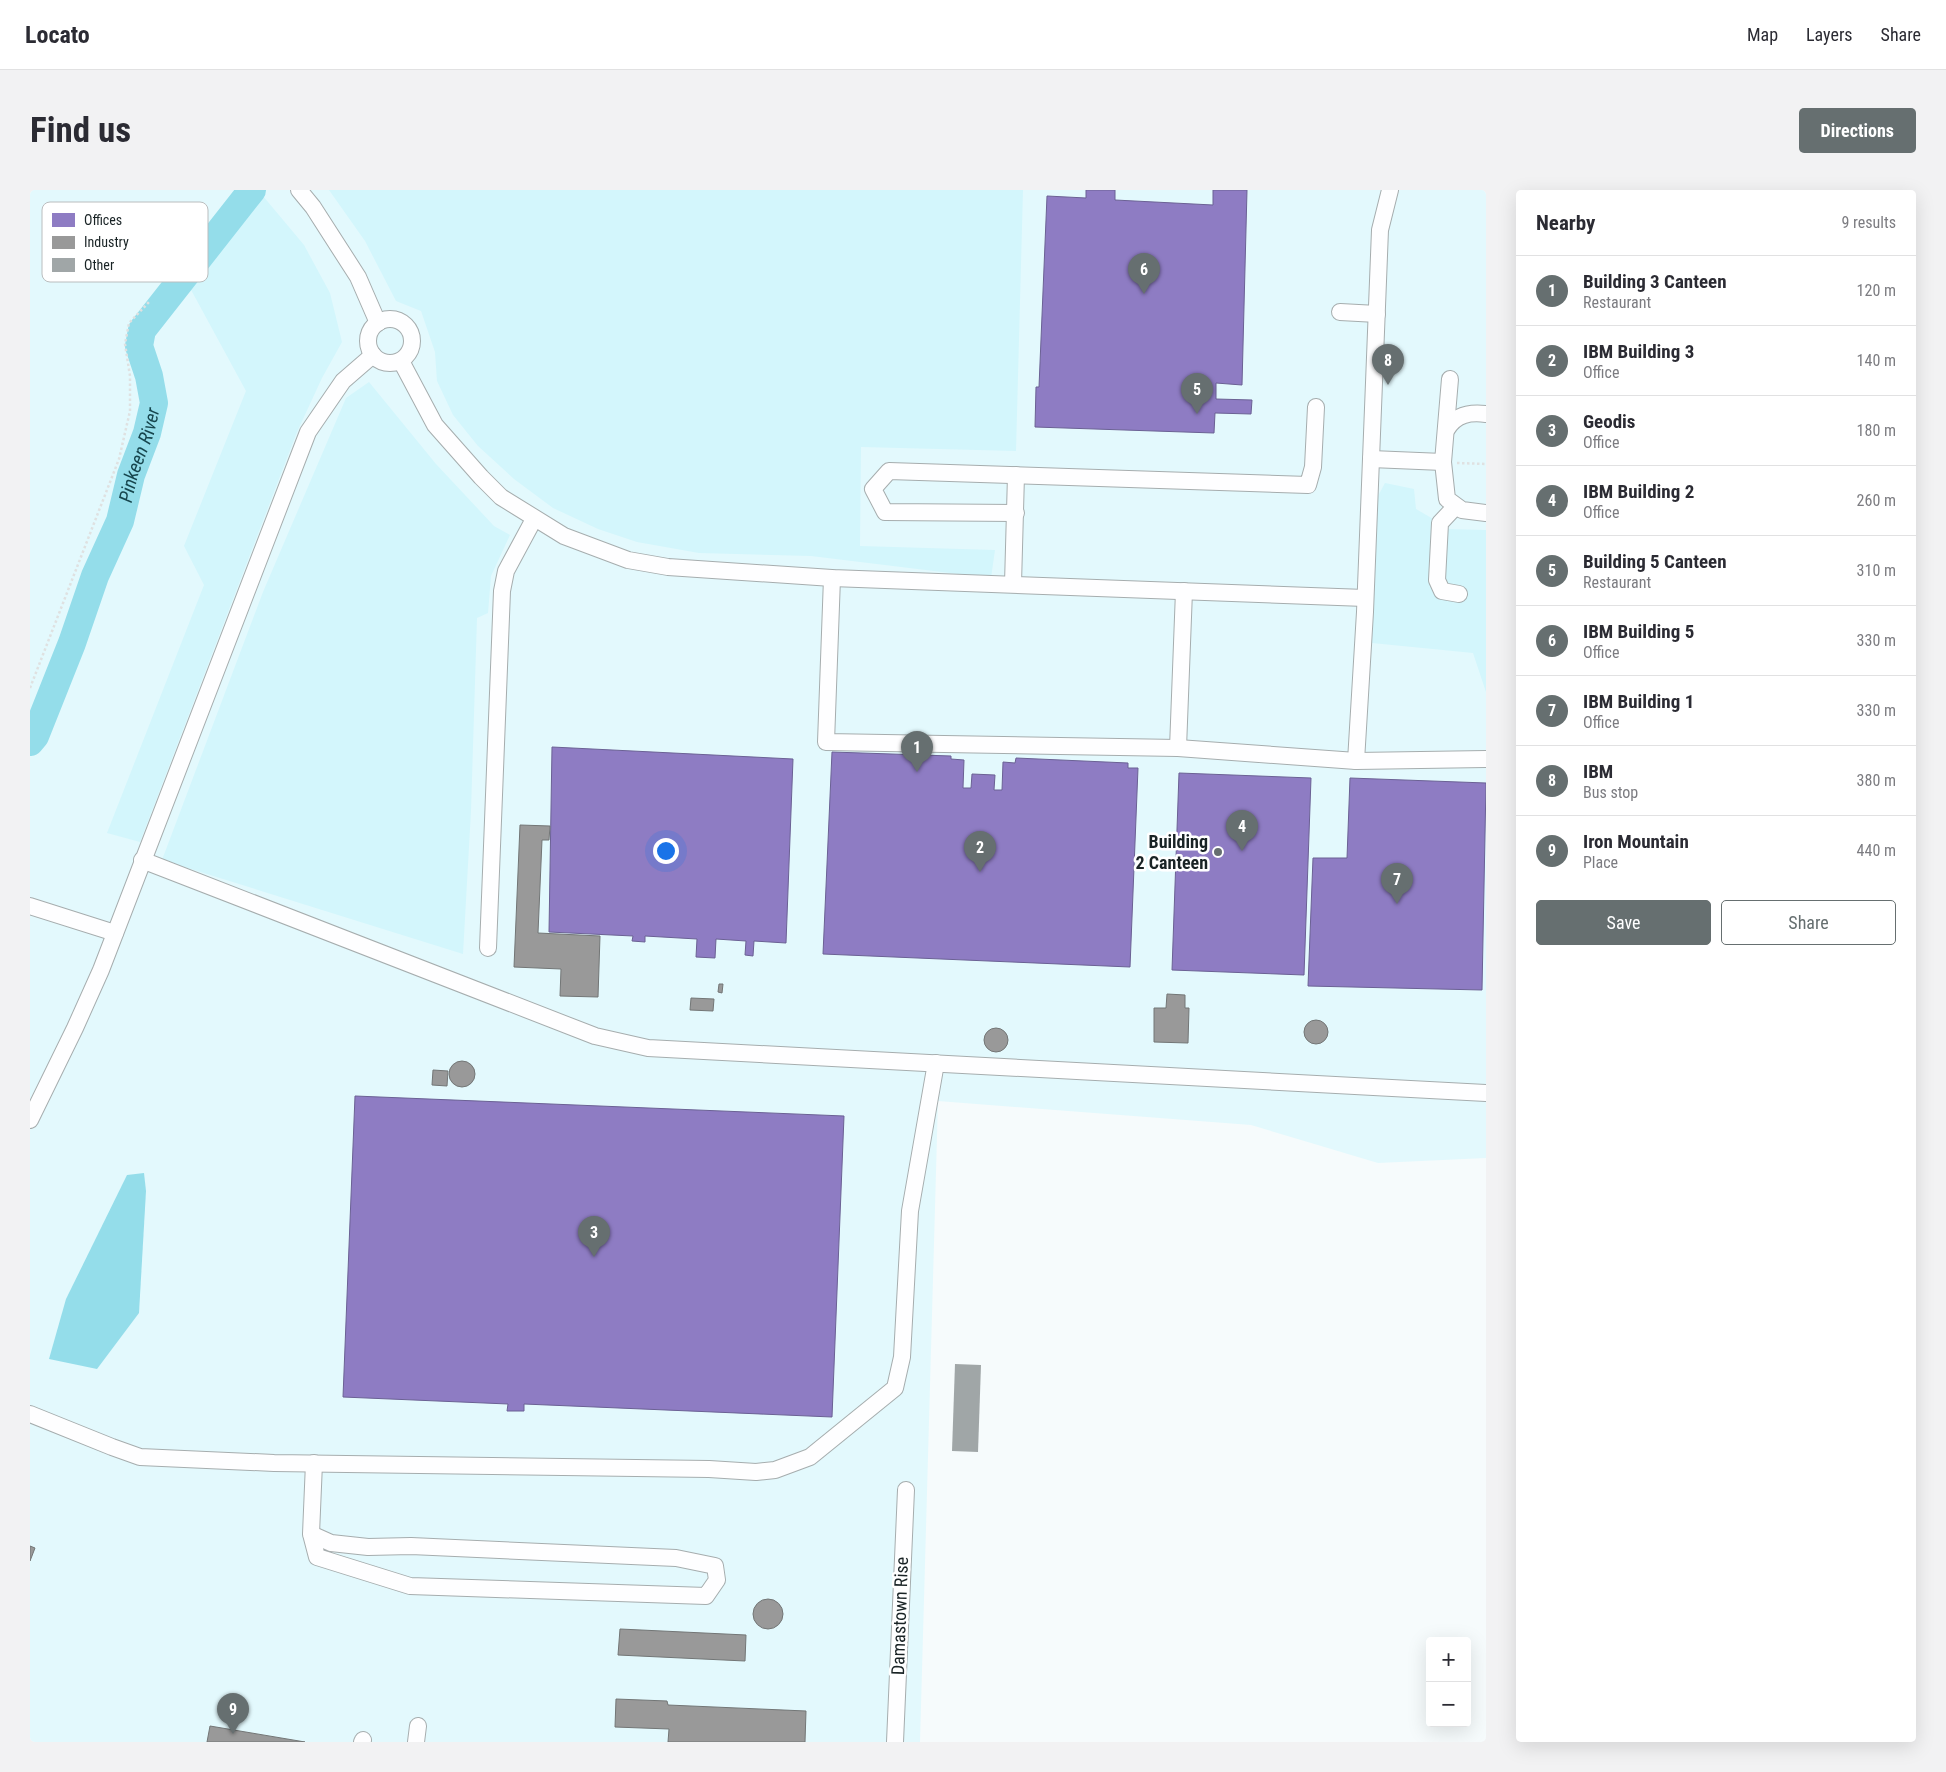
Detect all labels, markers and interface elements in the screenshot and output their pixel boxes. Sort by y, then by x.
text: Locato [25,21,90,49]
text: Map [1747,24,1778,45]
text: Layers [1806,24,1853,45]
text: Share [1881,24,1921,45]
button: Directions [1799,108,1916,153]
text: Find us [30,110,131,151]
legend [42,202,208,282]
text: Nearby [1536,211,1595,235]
text: Offices [84,212,122,228]
text: 9 results [1841,213,1896,232]
text: Industry [84,234,129,250]
pin: 6 [1128,253,1160,294]
text: Other [84,257,114,273]
text: Building 3 Canteen [1583,270,1727,293]
text: 1 [1548,281,1556,300]
text: 120 m [1857,281,1896,300]
text: Restaurant [1583,293,1651,312]
text: IBM Building 3 [1583,340,1694,363]
pin: 8 [1372,344,1404,385]
text: 2 [1548,351,1556,370]
text: 140 m [1857,351,1896,370]
text: Office [1583,363,1619,382]
pin: 5 [1181,373,1213,414]
water label: Pinkeen River [114,405,165,505]
text: Geodis [1583,410,1636,433]
text: 3 [1548,421,1556,440]
text: 180 m [1857,421,1896,440]
text: Office [1583,433,1619,452]
text: IBM Building 2 [1583,480,1694,503]
text: 4 [1548,491,1556,510]
text: 260 m [1857,491,1896,510]
text: Office [1583,503,1619,522]
text: Building 5 Canteen [1583,550,1727,573]
text: 5 [1548,561,1556,580]
text: 310 m [1857,561,1896,580]
text: Restaurant [1583,573,1651,592]
text: IBM Building 5 [1583,620,1694,643]
text: 6 [1548,631,1556,650]
text: 330 m [1857,631,1896,650]
text: Office [1583,643,1619,662]
text: IBM Building 1 [1583,690,1694,713]
text: 7 [1548,701,1556,720]
text: 330 m [1857,701,1896,720]
text: Office [1583,713,1619,732]
pin: 1 [901,731,933,772]
text: IBM [1583,760,1613,783]
text: 8 [1548,771,1556,790]
text: 380 m [1857,771,1896,790]
text: Bus stop [1583,783,1638,802]
pin: 4 [1226,810,1258,851]
text: Iron Mountain [1583,830,1689,853]
pin: 2 [964,831,996,872]
place label: Building 2 Canteen [1136,831,1208,873]
your location [653,838,679,864]
text: 9 [1548,841,1556,860]
text: 440 m [1857,841,1896,860]
marker: Building 2 Canteen [1212,846,1224,858]
text: Place [1583,853,1618,872]
pin: 7 [1381,863,1413,904]
button: Save [1536,900,1711,945]
button: Share [1721,900,1896,945]
pin: 3 [578,1216,610,1257]
street label: Damastown Rise [887,1556,912,1675]
map controls [1426,1637,1471,1727]
button: + [1426,1637,1471,1682]
button: − [1426,1682,1471,1727]
pin: 9 [217,1693,249,1734]

